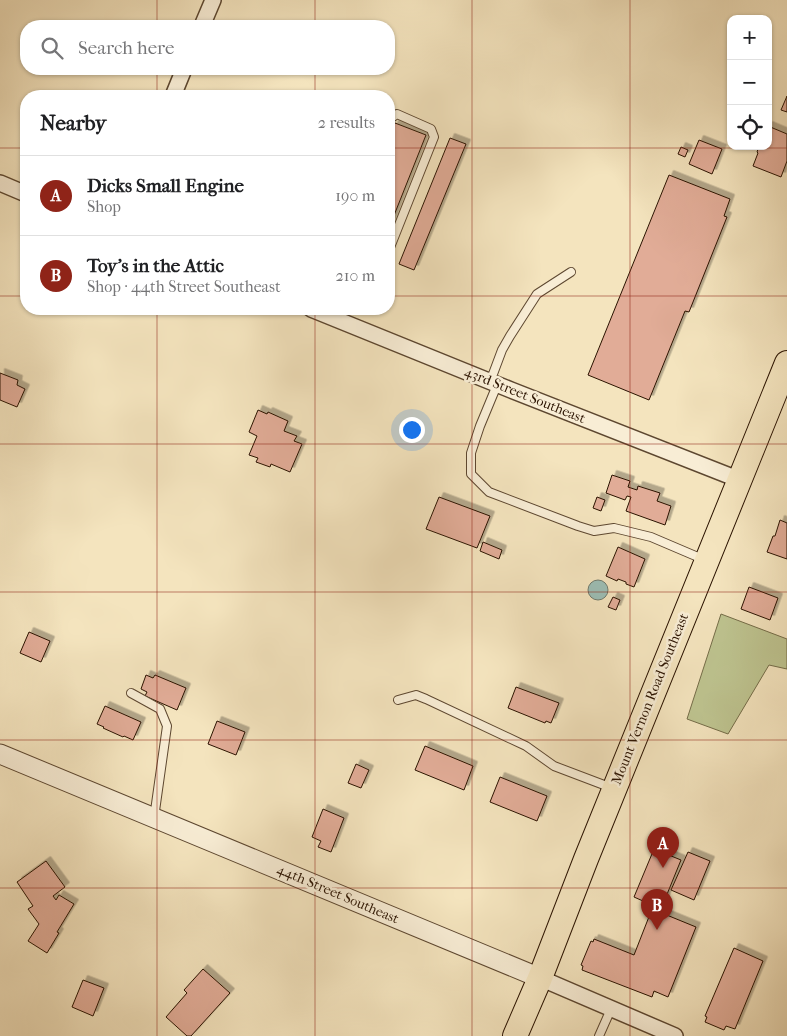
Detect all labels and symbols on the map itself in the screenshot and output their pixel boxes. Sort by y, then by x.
street label: 43rd Street Southeast [462,363,588,427]
your location [399,417,425,443]
street label: Mount Vernon Road Southeast [608,611,692,787]
pin: A [647,827,679,868]
street label: 44th Street Southeast [274,861,402,927]
pin: B [641,889,673,930]

